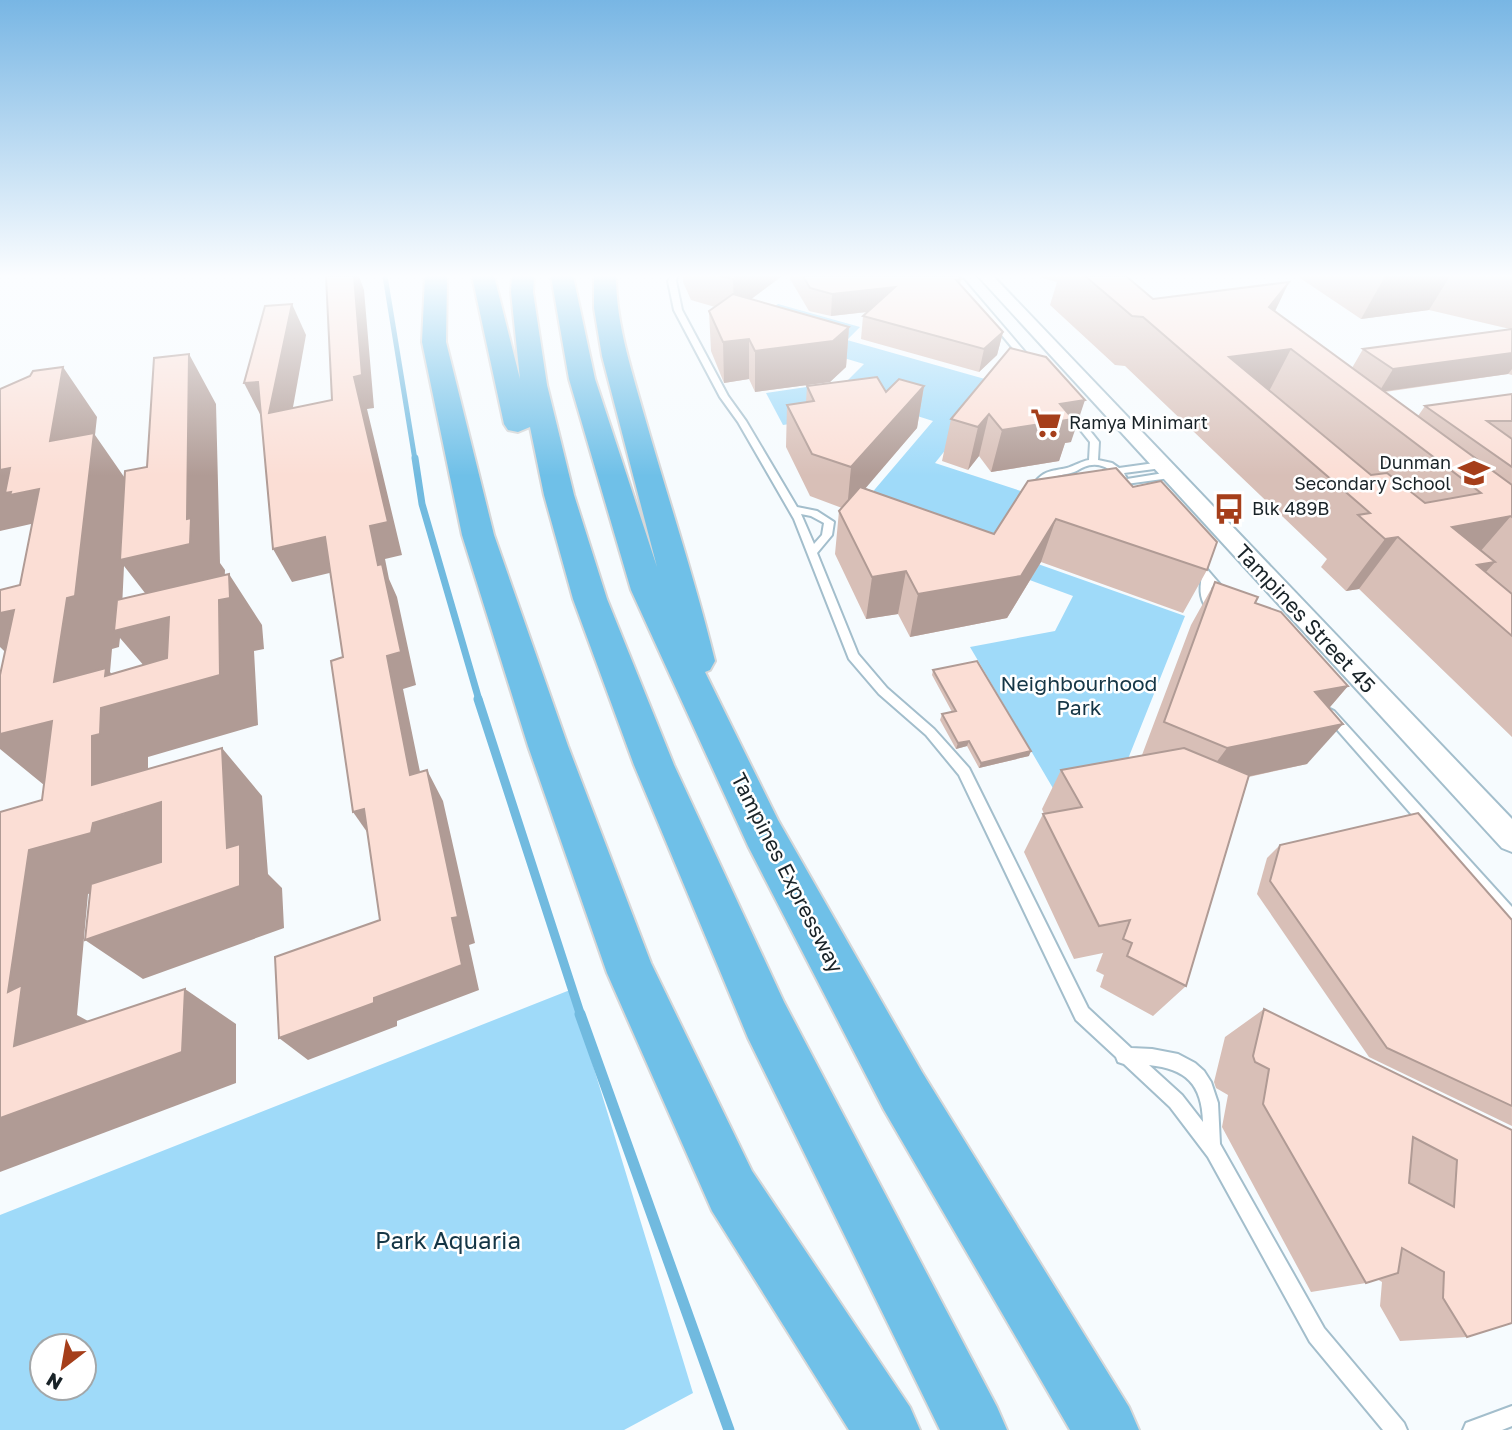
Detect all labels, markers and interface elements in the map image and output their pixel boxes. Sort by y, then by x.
supermarket icon: Ramya Minimart [1029,406,1063,440]
place label: Ramya Minimart [1069,411,1208,433]
place label: Dunman Secondary School [1294,451,1451,494]
school or university icon: Dunman Secondary School [1457,456,1491,490]
bus stop icon: Blk 489B [1212,492,1246,526]
place label: Blk 489B [1252,497,1329,519]
street label: Tampines Street 45 [1230,539,1381,698]
park label: Neighbourhood Park [1000,670,1158,720]
street label: Tampines Expressway [726,768,850,977]
park label: Park Aquaria [375,1225,521,1254]
north arrow [28,1332,98,1402]
text: N [42,1368,66,1396]

